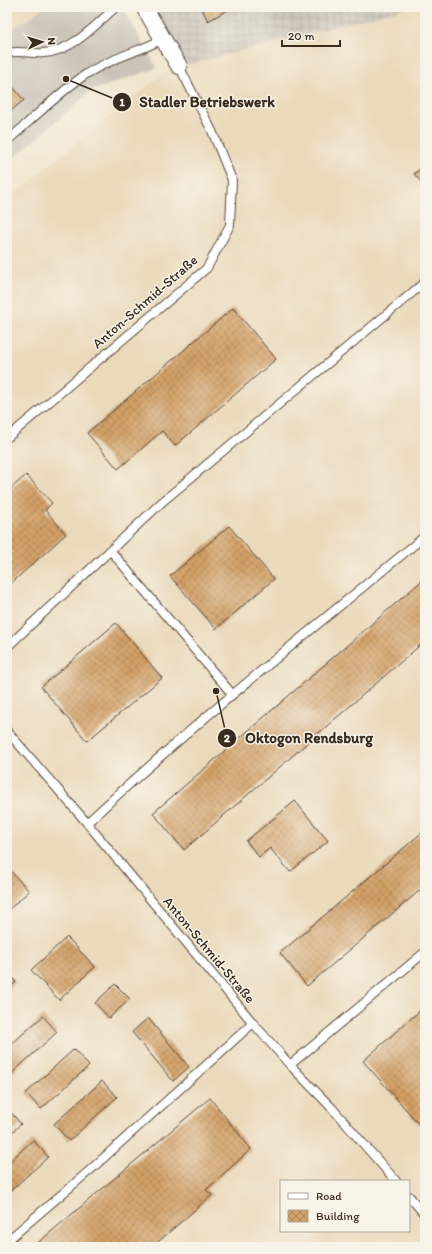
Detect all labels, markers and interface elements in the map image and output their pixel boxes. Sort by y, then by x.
north arrow [22,22,62,62]
scale bar [282,22,340,48]
text: 20 m [288,29,315,43]
text: N [45,37,58,46]
callout: Stadler Betriebswerk [112,88,283,115]
text: Stadler Betriebswerk [139,93,275,111]
text: 1 [119,95,125,109]
street label: Anton-Schmid-Straße [89,251,201,352]
callout: Oktogon Rendsburg [217,724,381,751]
text: Oktogon Rendsburg [245,729,373,748]
text: 2 [224,731,231,745]
street label: Anton-Schmid-Straße [159,893,259,1007]
legend [280,1180,410,1232]
text: Road [316,1189,342,1203]
text: Building [316,1209,360,1223]

